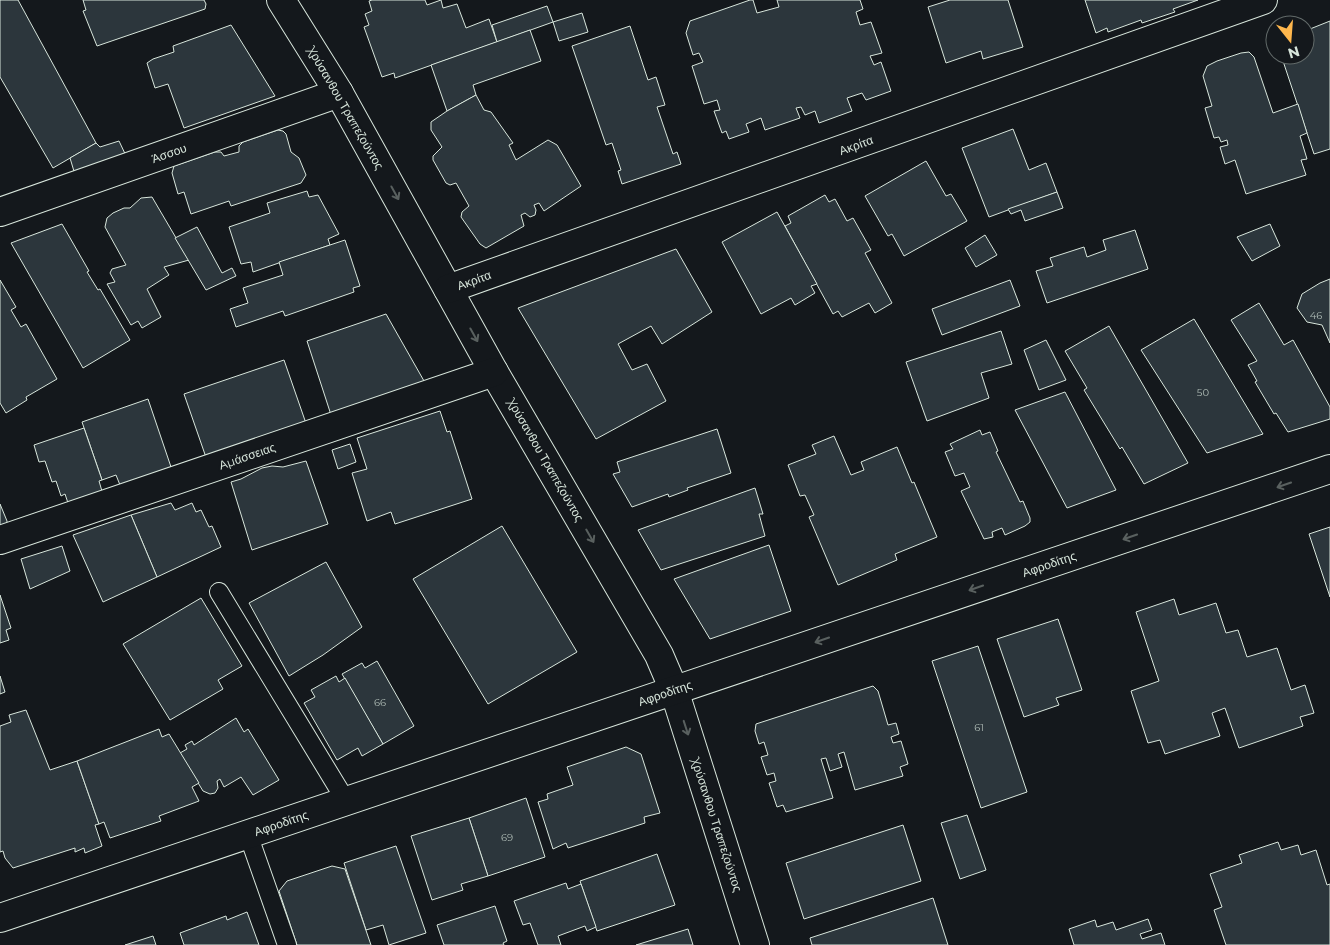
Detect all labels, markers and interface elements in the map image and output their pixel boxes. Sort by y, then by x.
north arrow [1265,15,1315,65]
street label: Χρύσανθου Τραπεζούντος [304,42,387,172]
text: N [1286,42,1302,63]
street label: Ακρίτα [837,132,875,158]
street label: Άσσου [150,140,188,166]
one-way arrow [390,185,400,199]
street label: Ακρίτα [455,267,493,293]
house number: 46 [1310,309,1322,322]
one-way arrow [469,327,479,342]
house number: 50 [1197,386,1210,399]
street label: Χρύσανθου Τραπεζούντος [504,394,587,524]
street label: Αμάσσειας [217,439,277,473]
one-way arrow [1276,480,1292,490]
one-way arrow [585,529,595,543]
one-way arrow [1122,532,1138,542]
street label: Αφροδίτης [1020,548,1078,580]
one-way arrow [968,584,984,594]
one-way arrow [815,636,830,645]
street label: Αφροδίτης [636,677,694,709]
house number: 66 [374,696,386,709]
one-way arrow [681,719,691,735]
house number: 61 [974,721,984,734]
street label: Χρύσανθου Τραπεζούντος [688,754,746,894]
street label: Αφροδίτης [252,807,310,839]
house number: 69 [501,831,513,844]

